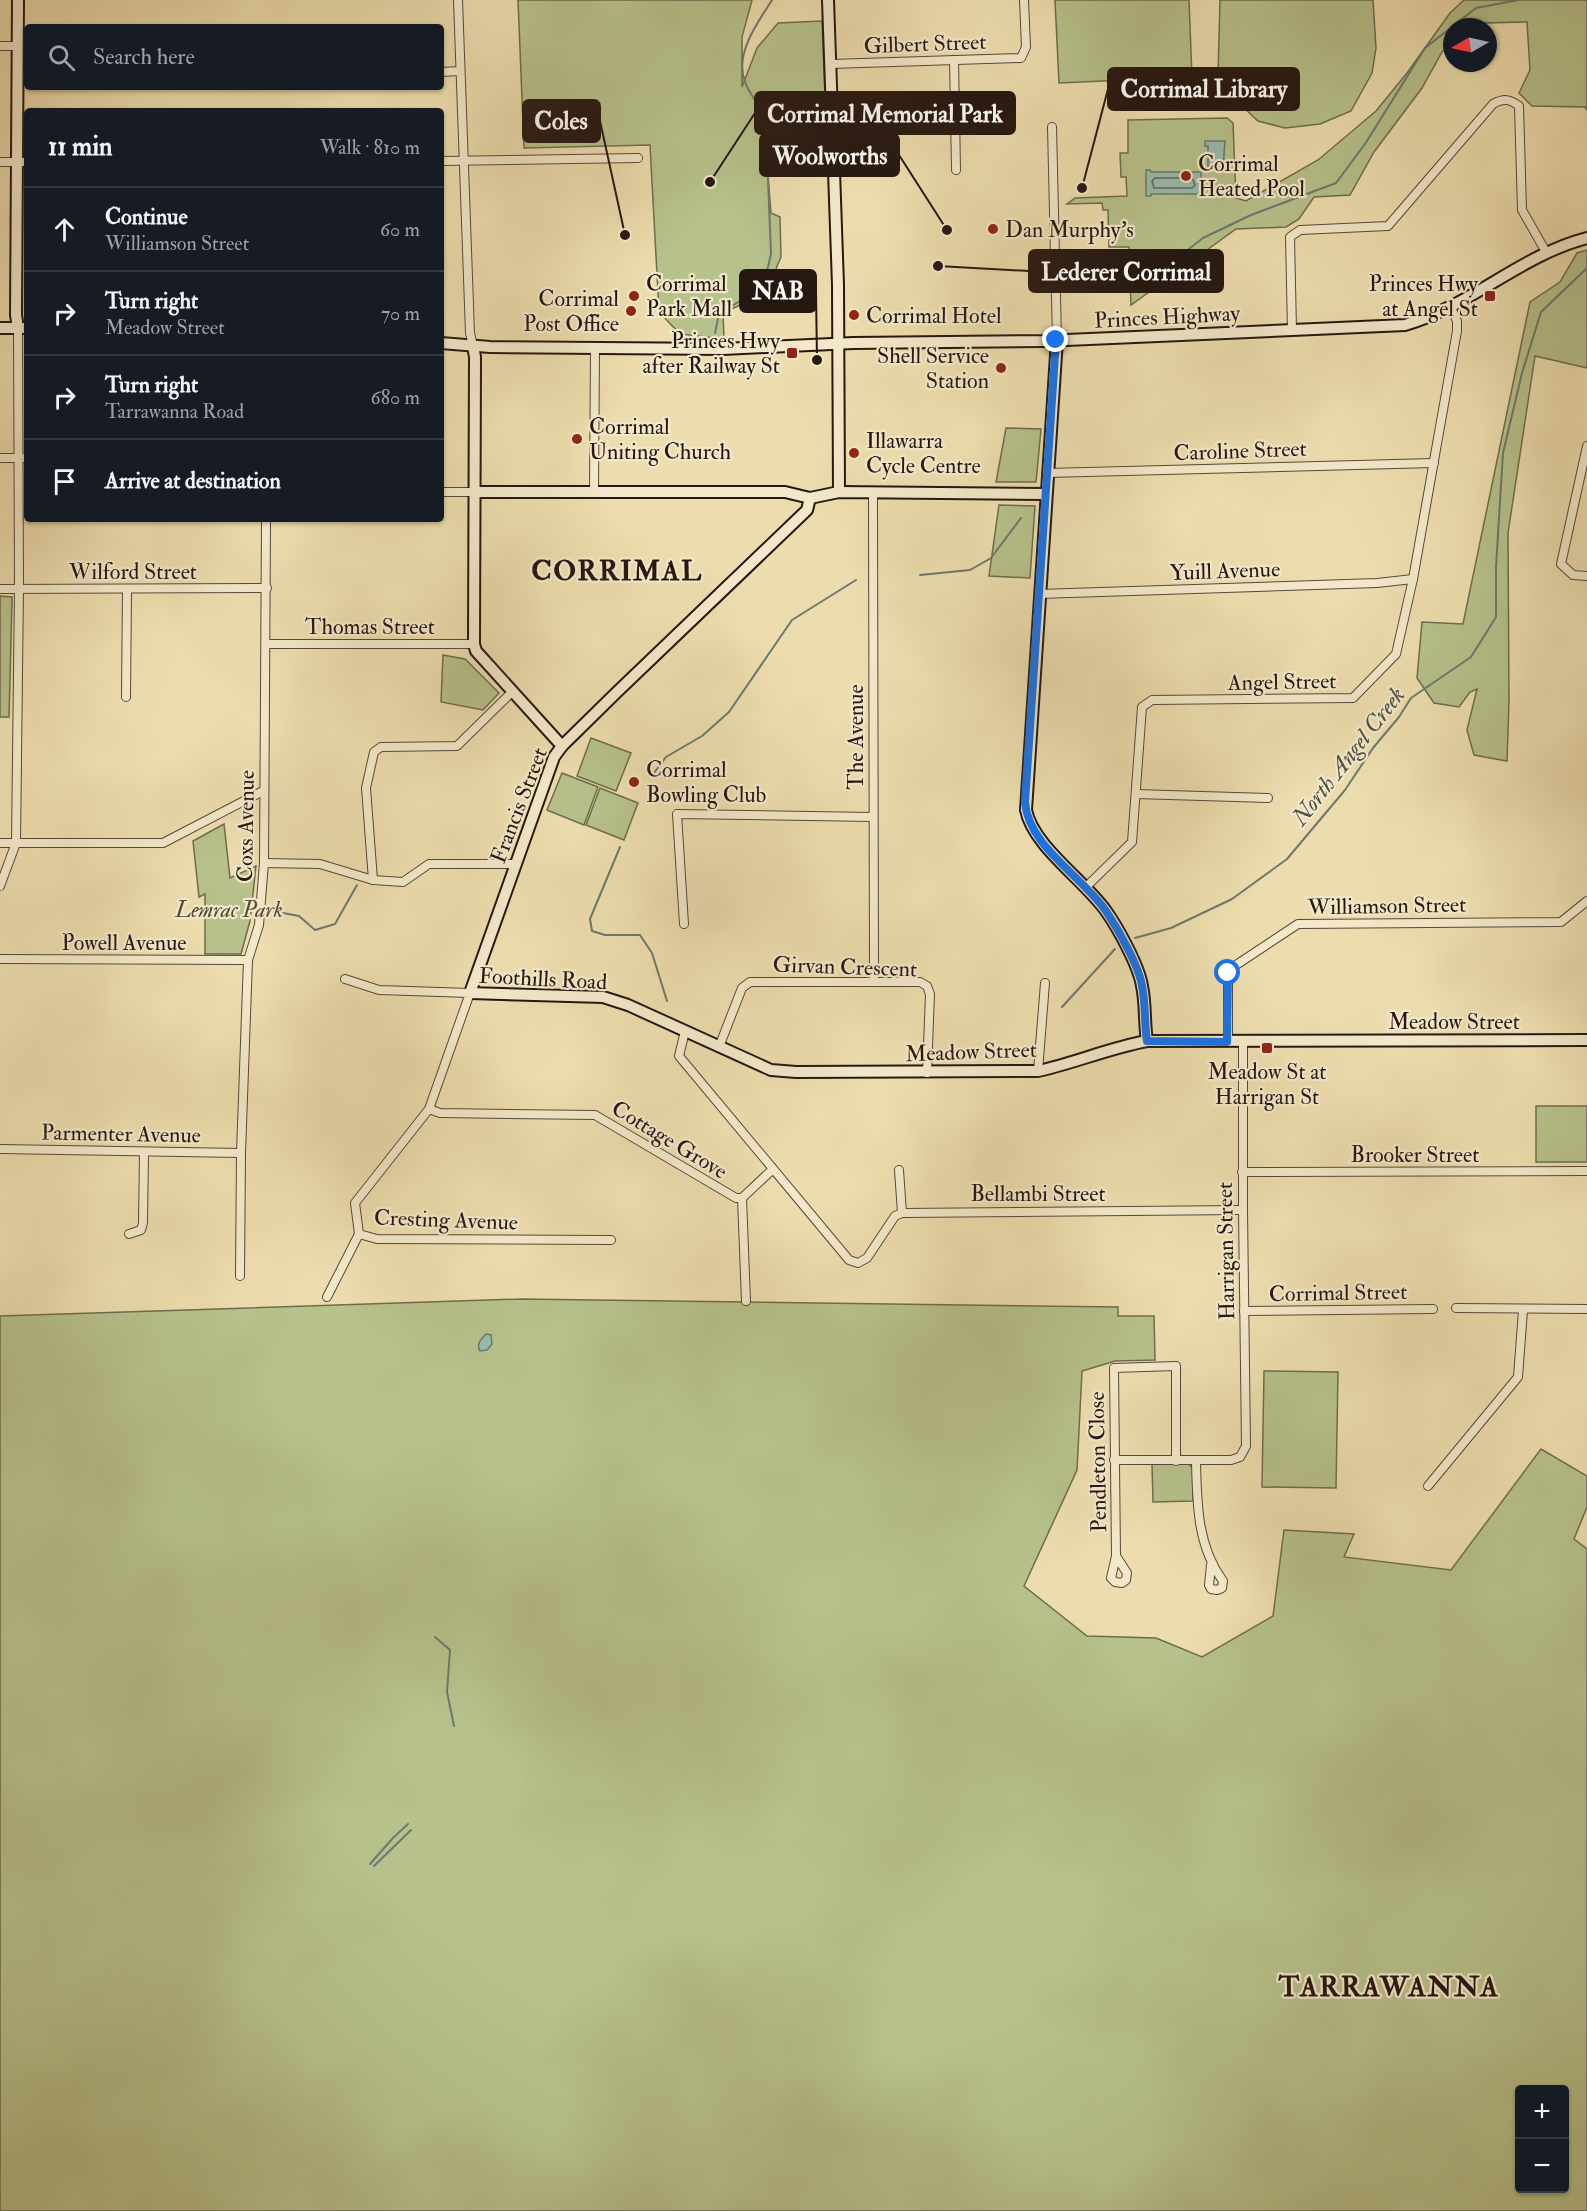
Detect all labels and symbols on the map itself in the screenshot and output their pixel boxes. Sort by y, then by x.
north arrow [1443,18,1497,72]
street label: Gilbert Street [863,28,987,60]
callout: Corrimal Library [1108,68,1299,110]
text: Corrimal Library [1121,74,1289,105]
callout: Corrimal Memorial Park [755,92,1015,134]
text: Corrimal Memorial Park [767,99,1004,130]
callout: Coles [523,100,600,142]
text: Coles [534,106,588,137]
callout: Woolworths [760,134,899,176]
text: Woolworths [772,141,887,172]
place label: Corrimal Heated Pool [1198,150,1305,203]
marker: Corrimal Heated Pool [1179,169,1193,183]
place label: Dan Murphy's [1005,216,1134,245]
marker: Dan Murphy's [986,222,1000,236]
callout: Lederer Corrimal [1029,250,1223,292]
text: Lederer Corrimal [1041,257,1212,288]
place label: Corrimal Park Mall [646,270,733,323]
callout: NAB [740,270,816,312]
place label: Princes Hwy at Angel St [1369,270,1478,323]
text: NAB [751,276,804,307]
place label: Corrimal Post Office [523,285,619,338]
marker: Corrimal Park Mall [627,289,641,303]
marker: Princes Hwy at Angel St [1483,289,1497,303]
street label: Princes Highway [1093,299,1241,335]
place label: Corrimal Hotel [866,302,1002,330]
marker: Corrimal Post Office [624,304,638,318]
marker: Corrimal Hotel [847,308,861,322]
route end [1042,326,1068,352]
place label: Princes Hwy after Railway St [643,327,780,380]
place label: Shell Service Station [877,342,989,395]
marker: Princes Hwy after Railway St [785,346,799,360]
marker: Shell Service Station [994,361,1008,375]
place label: Corrimal Uniting Church [589,413,732,466]
place label: Illawarra Cycle Centre [866,427,981,480]
marker: Corrimal Uniting Church [570,432,584,446]
street label: Caroline Street [1173,435,1307,467]
marker: Illawarra Cycle Centre [847,446,861,460]
district label: CORRIMAL [531,554,703,589]
street label: Yuill Avenue [1170,555,1281,587]
street label: Wilford Street [68,558,197,586]
street label: Thomas Street [305,613,435,641]
street label: Angel Street [1226,667,1337,697]
water label: North Angel Creek [1283,681,1412,834]
street label: The Avenue [842,684,870,790]
street label: Francis Street [484,744,554,867]
place label: Corrimal Bowling Club [646,756,767,809]
street label: Coxs Avenue [231,770,261,882]
marker: Corrimal Bowling Club [627,775,641,789]
street label: Williamson Street [1306,891,1467,921]
park label: Lemrac Park [174,896,283,924]
street label: Powell Avenue [62,929,186,957]
street label: Girvan Crescent [772,950,918,984]
route start [1214,959,1240,985]
street label: Foothills Road [478,962,608,996]
street label: Meadow Street [1388,1008,1520,1036]
street label: Meadow Street [905,1036,1037,1068]
marker: Meadow St at Harrigan St [1260,1041,1274,1055]
place label: Meadow St at Harrigan St [1208,1058,1326,1111]
street label: Cottage Grove [606,1094,732,1185]
street label: Parmenter Avenue [41,1119,201,1149]
street label: Brooker Street [1351,1141,1479,1169]
street label: Bellambi Street [970,1180,1106,1208]
street label: Harrigan Street [1211,1182,1241,1320]
street label: Cresting Avenue [373,1203,519,1237]
street label: Corrimal Street [1269,1278,1407,1308]
street label: Pendleton Close [1083,1391,1113,1533]
district label: TARRAWANNA [1277,1970,1500,2005]

